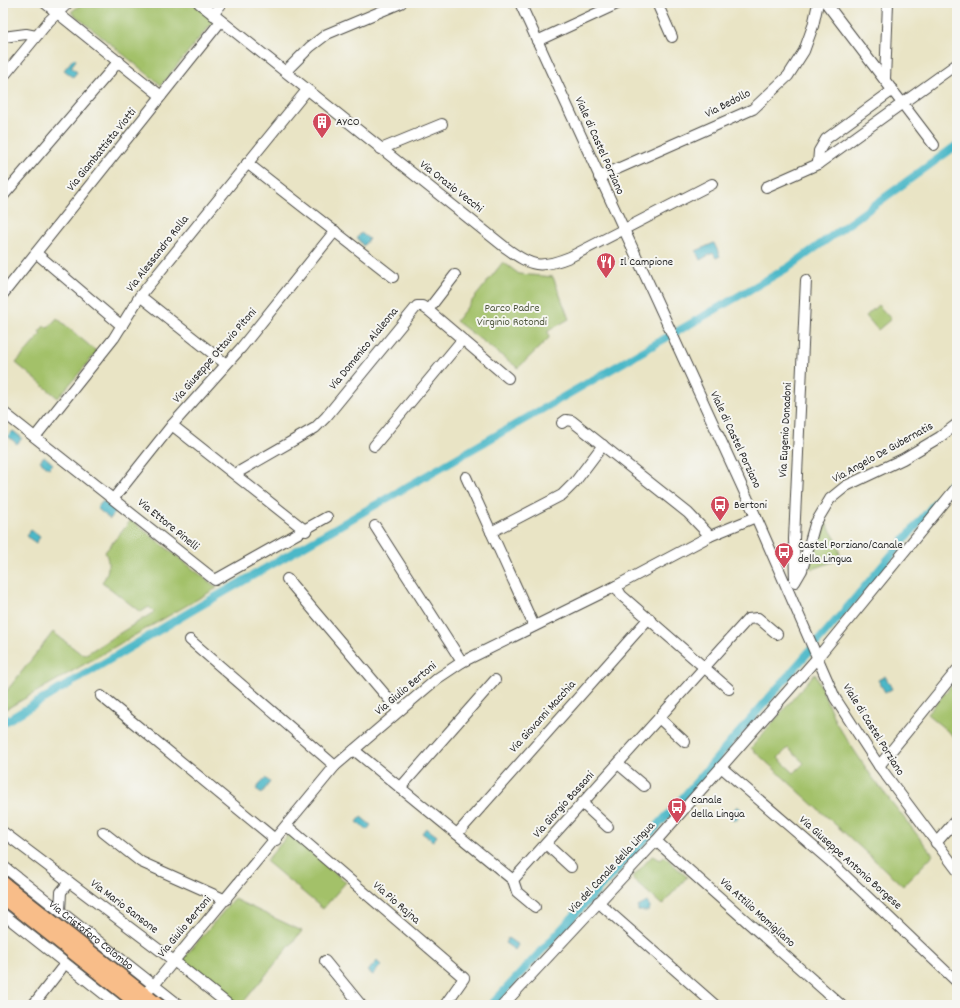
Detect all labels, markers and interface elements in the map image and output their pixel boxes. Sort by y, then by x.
street label: Via Bedollo [702,85,754,123]
street label: Viale di Castel Porziano [570,94,628,198]
street label: Via Giambattista Viotti [63,105,141,195]
building icon: AYCO [311,111,333,139]
place label: AYCO [336,114,360,131]
street label: Via Orazio Vecchi [416,157,486,217]
street label: Via Alessandro Rolla [123,212,194,296]
restaurant icon: Il Campione [595,251,617,279]
place label: Il Campione [620,254,673,271]
park label: Parco Padre Virginio Rotondi [477,300,547,331]
street label: Via Domenico Alaleona [325,304,403,394]
street label: Via Giuseppe Ottavio Pitoni [169,305,261,407]
street label: Via Eugenio Donadoni [775,382,797,478]
street label: Viale di Castel Porziano [705,389,765,491]
street label: Via Angelo De Gubernatis [829,418,937,488]
bus stop icon: Bertoni [709,494,731,522]
street label: Via Ettore Pinelli [134,495,202,555]
place label: Bertoni [734,497,767,514]
place label: Castel Porziano/Canale della Lingua [798,537,903,568]
bus stop icon: Castel Porziano/Canale della Lingua [773,541,795,569]
street label: Via Giulio Bertoni [371,658,441,720]
street label: Via Giovanni Macchia [506,677,580,757]
street label: Viale di Castel Porziano [838,681,908,779]
street label: Via Giorgio Bassani [529,768,599,842]
place label: Canale della Lingua [691,792,745,823]
bus stop icon: Canale della Lingua [666,796,688,824]
street label: Via Giuseppe Antonio Borgese [795,812,905,914]
street label: Via del Canale della Lingua [565,818,659,918]
street label: Via Attilio Momigliano [715,874,799,952]
street label: Via Mario Sansone [86,876,162,938]
street label: Via Pio Rajna [369,878,424,929]
street label: Via Giulio Bertoni [154,892,216,962]
street label: Via Cristoforo Colombo [45,896,137,974]

